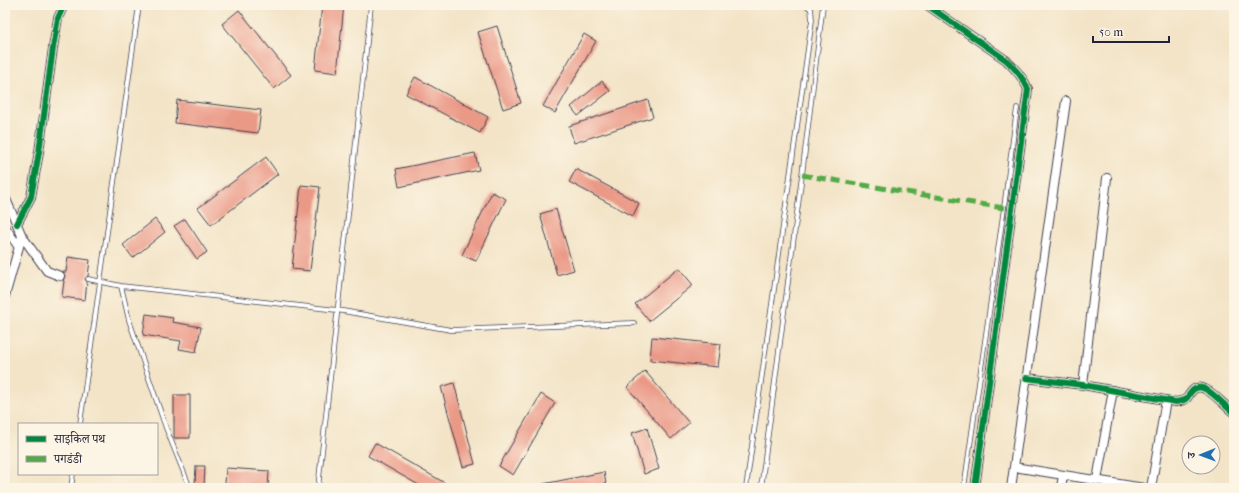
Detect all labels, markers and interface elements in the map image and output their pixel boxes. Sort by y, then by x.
scale bar [1093,18,1169,44]
text: 50 m [1099,25,1123,39]
legend [18,423,158,475]
text: साइकिल पथ [53,431,106,446]
north arrow [1181,435,1221,475]
text: उ [1185,451,1198,459]
text: पगडंडी [53,452,83,466]

